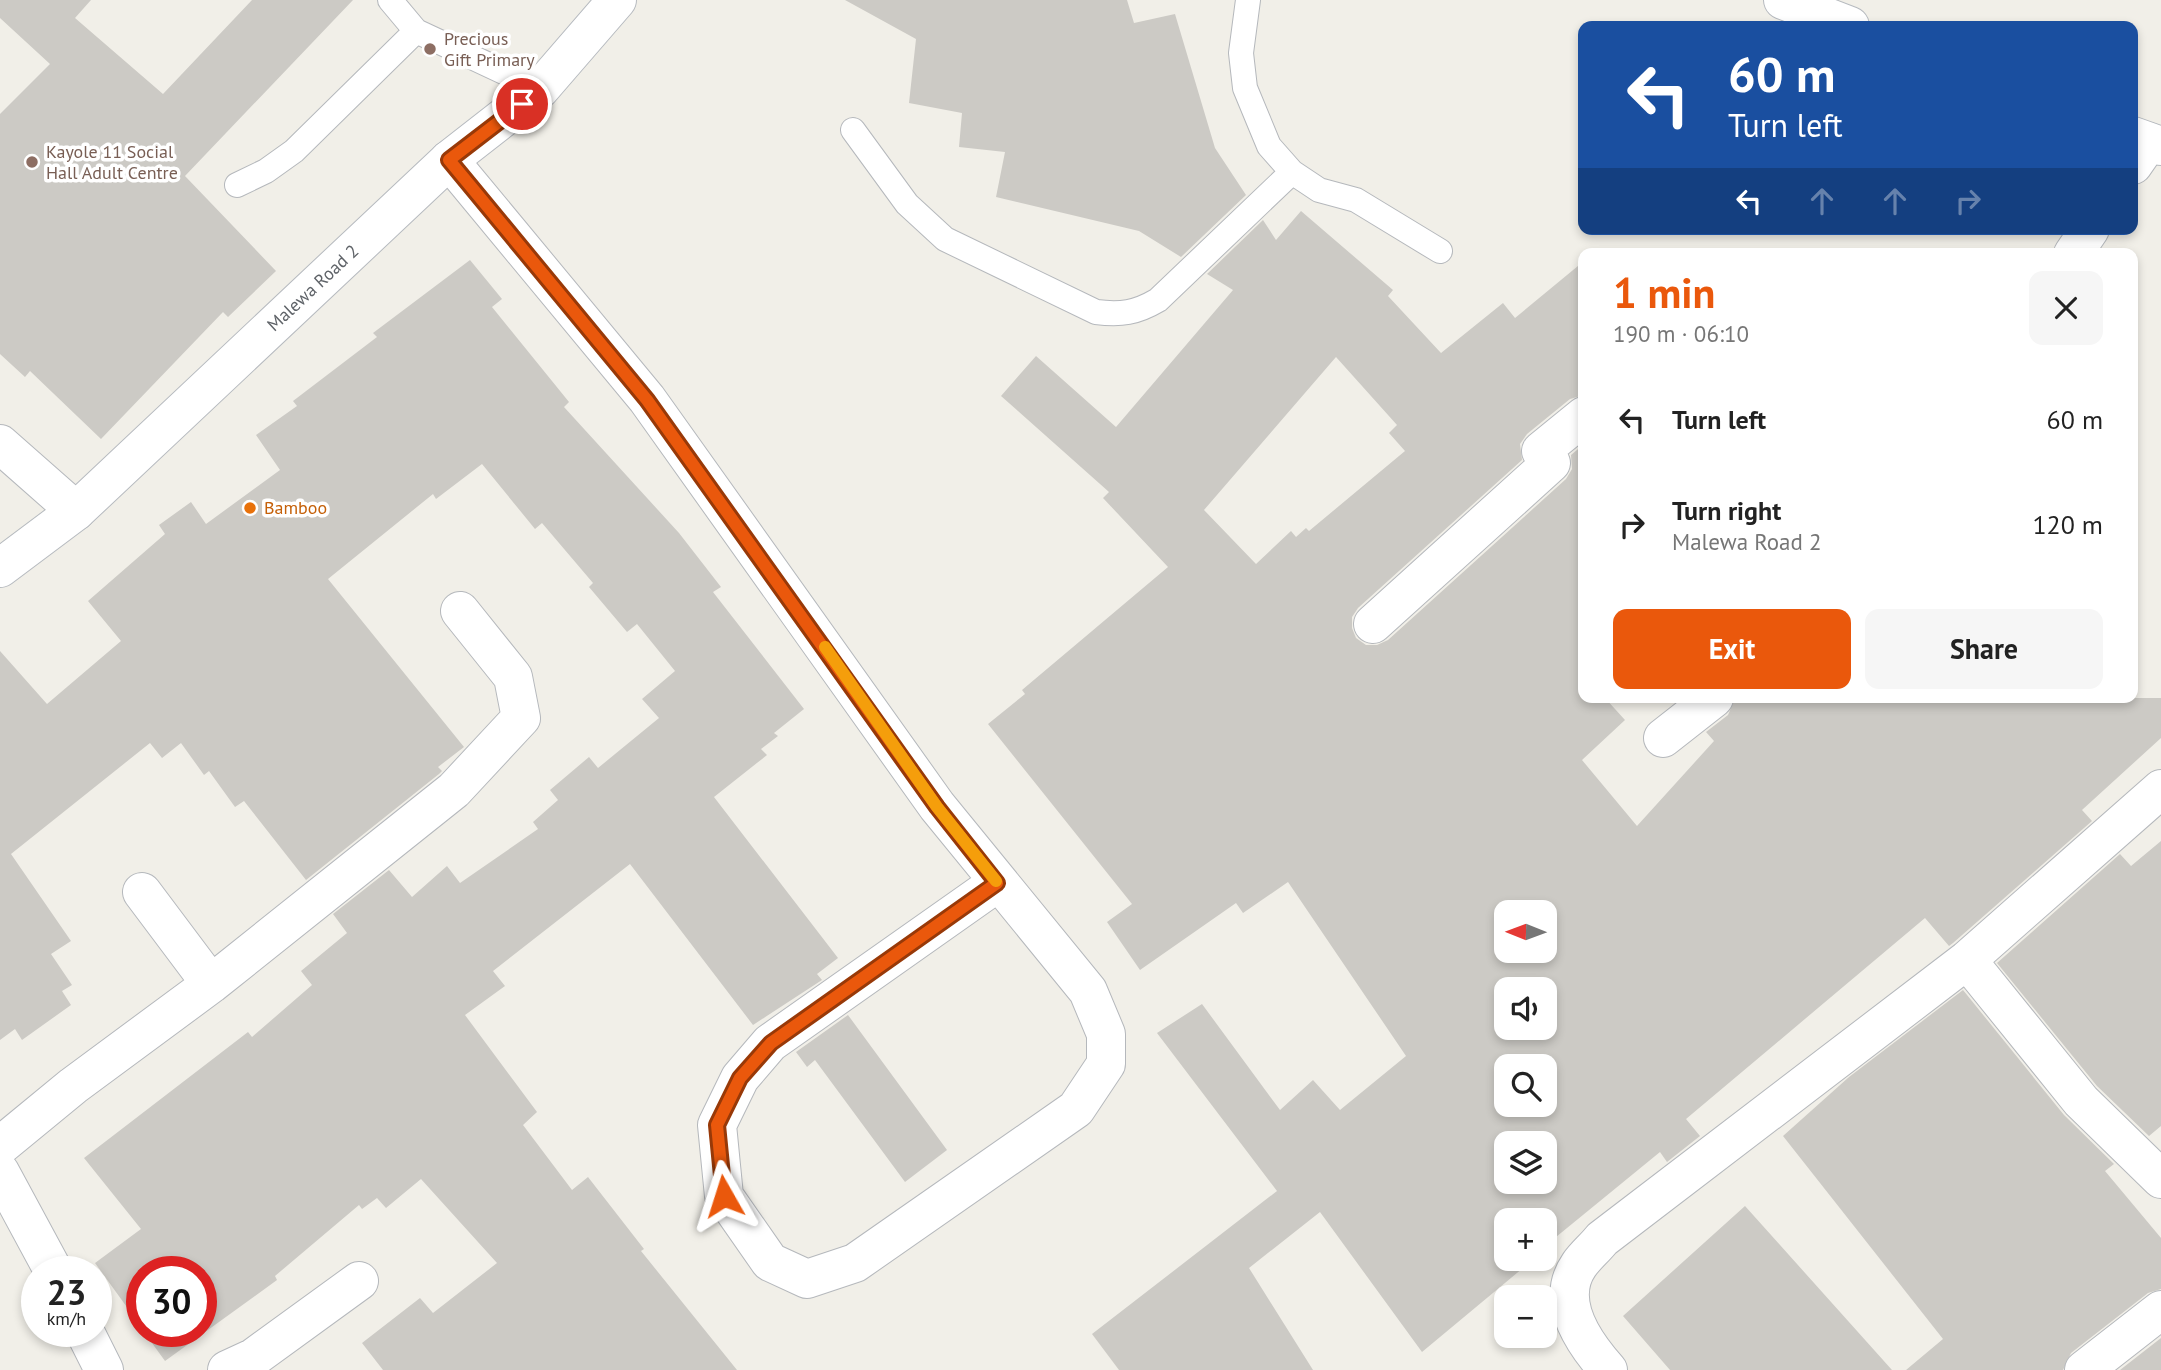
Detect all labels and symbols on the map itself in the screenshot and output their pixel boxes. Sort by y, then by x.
place label: Precious Gift Primary [444,27,535,71]
marker: Precious Gift Primary [422,41,438,57]
pin [492,74,552,134]
place label: Kayole 11 Social Hall Adult Centre [46,140,178,184]
marker: Kayole 11 Social Hall Adult Centre [24,154,40,170]
street label: Malewa Road 2 [262,239,363,336]
place label: Bamboo [264,496,327,519]
marker: Bamboo [242,500,258,516]
north arrow [1494,900,1558,962]
position arrow [687,1159,761,1233]
speed limit sign: 30 [126,1256,217,1347]

